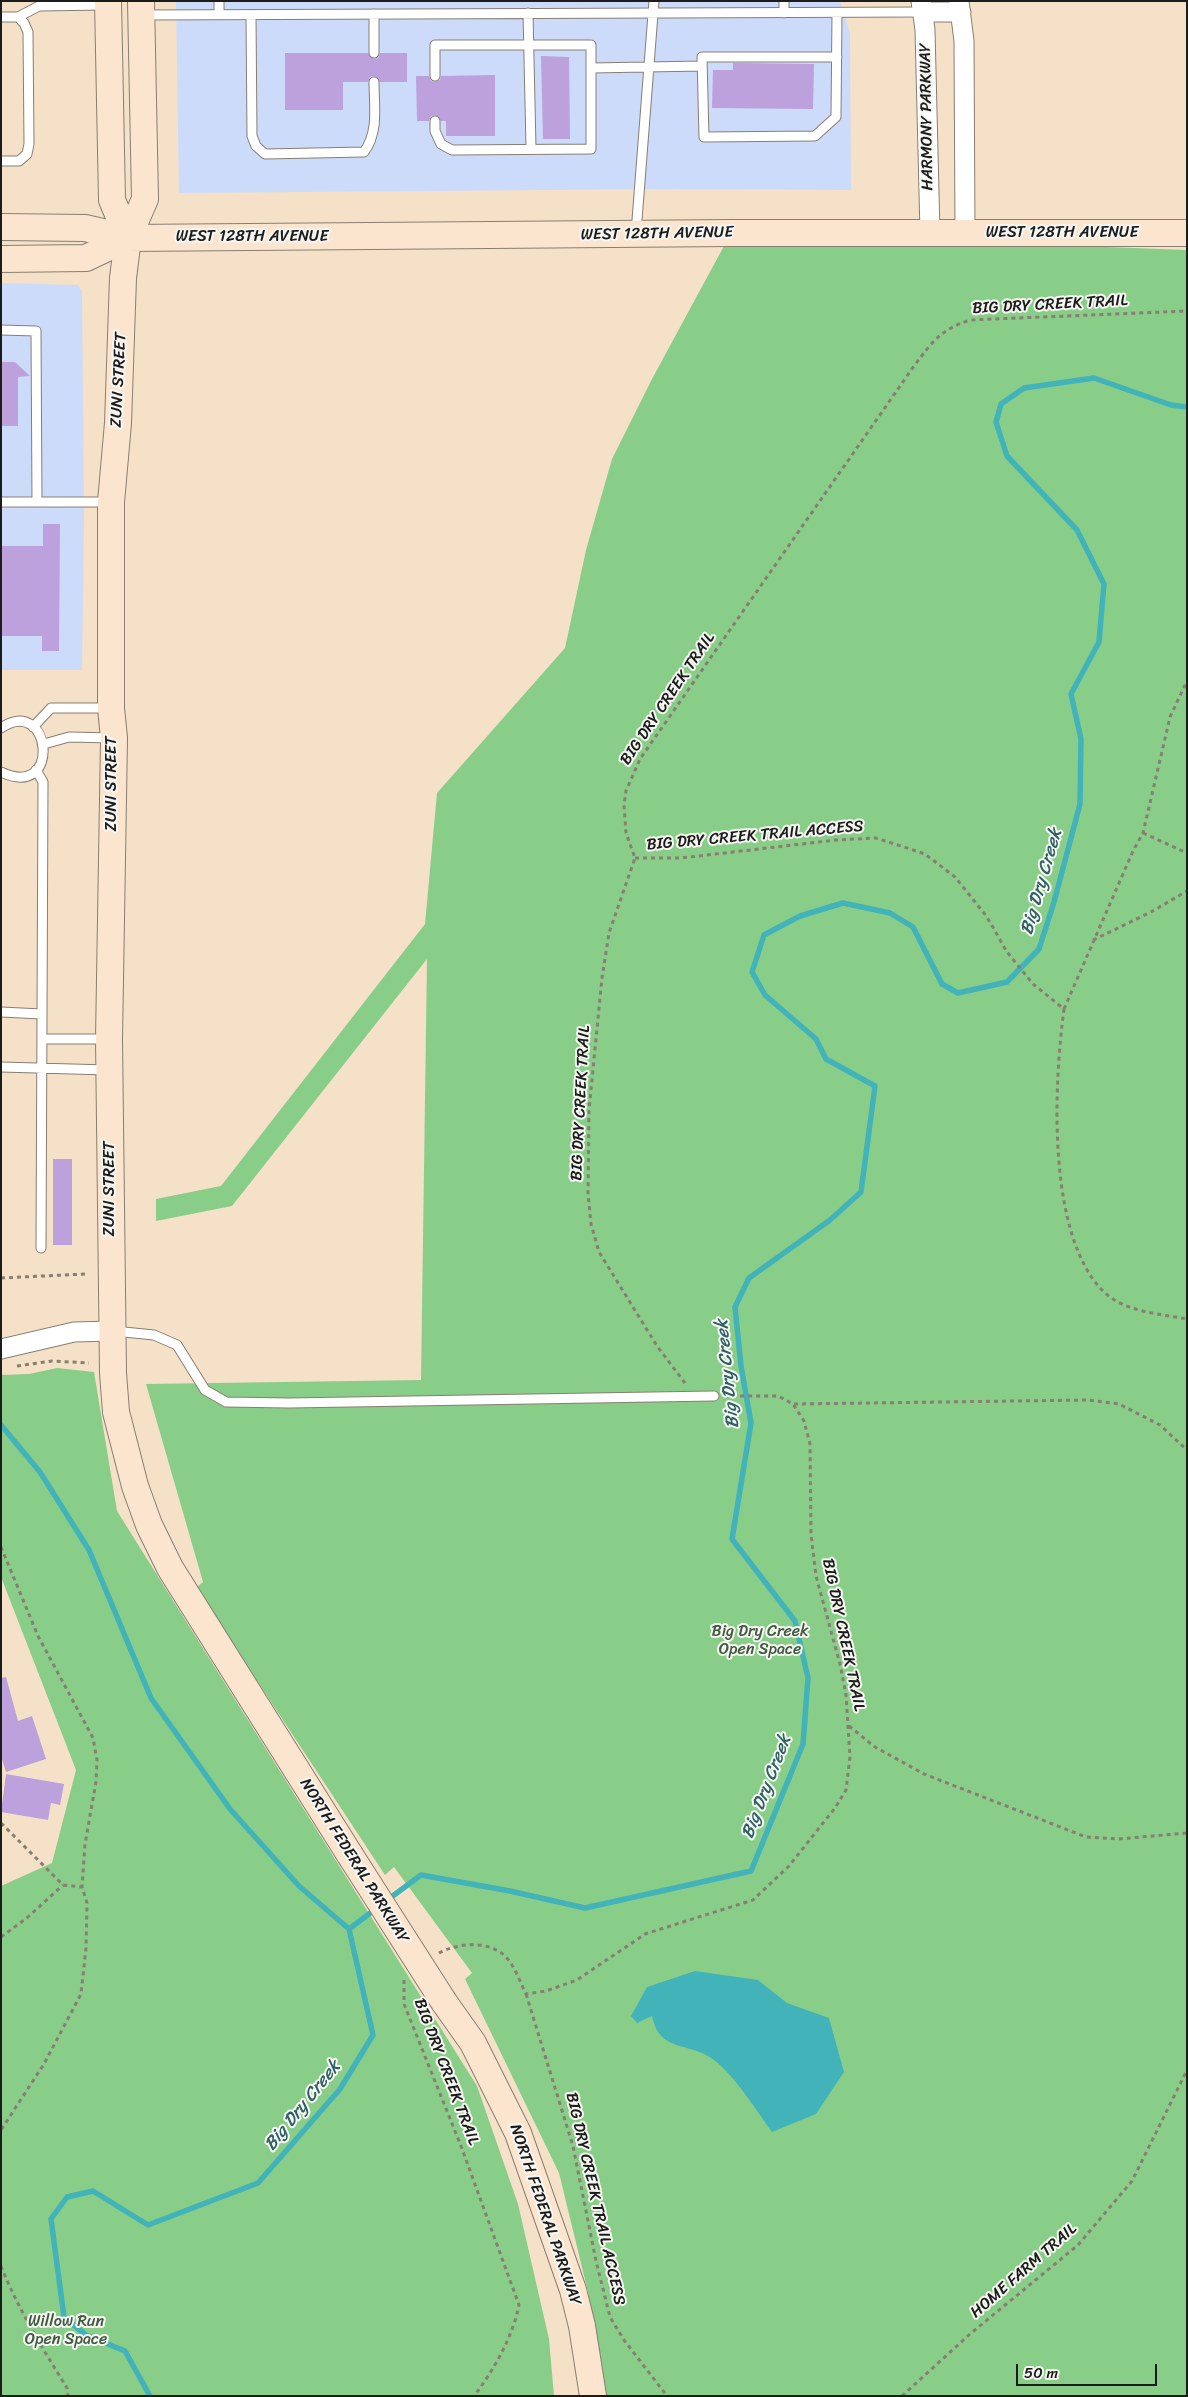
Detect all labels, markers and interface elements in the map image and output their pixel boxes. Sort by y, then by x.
street label: HARMONY PARKWAY [916,43,938,191]
street label: WEST 128TH AVENUE [581,223,733,245]
street label: WEST 128TH AVENUE [986,223,1138,243]
street label: WEST 128TH AVENUE [176,227,328,247]
street label: BIG DRY CREEK TRAIL [972,291,1128,319]
street label: ZUNI STREET [107,332,131,428]
street label: BIG DRY CREEK TRAIL [617,629,719,769]
street label: ZUNI STREET [102,736,122,832]
street label: BIG DRY CREEK TRAIL ACCESS [646,817,864,855]
water label: Big Dry Creek [1017,827,1067,937]
street label: BIG DRY CREEK TRAIL [567,1025,595,1181]
street label: ZUNI STREET [100,1141,120,1237]
water label: Big Dry Creek [712,1319,744,1429]
street label: BIG DRY CREEK TRAIL [817,1557,869,1713]
park label: Big Dry Creek Open Space [712,1622,808,1660]
water label: Big Dry Creek [737,1732,797,1842]
street label: NORTH FEDERAL PARKWAY [295,1775,413,1947]
street label: BIG DRY CREEK TRAIL [409,1996,483,2148]
water label: Big Dry Creek [260,2057,346,2155]
street label: BIG DRY CREEK TRAIL ACCESS [561,2091,629,2307]
street label: NORTH FEDERAL PARKWAY [505,2122,585,2308]
street label: HOME FARM TRAIL [967,2220,1081,2322]
park label: Willow Run Open Space [25,2312,107,2350]
scale bar [1018,2354,1159,2386]
text: 50 m [1024,2360,1058,2386]

